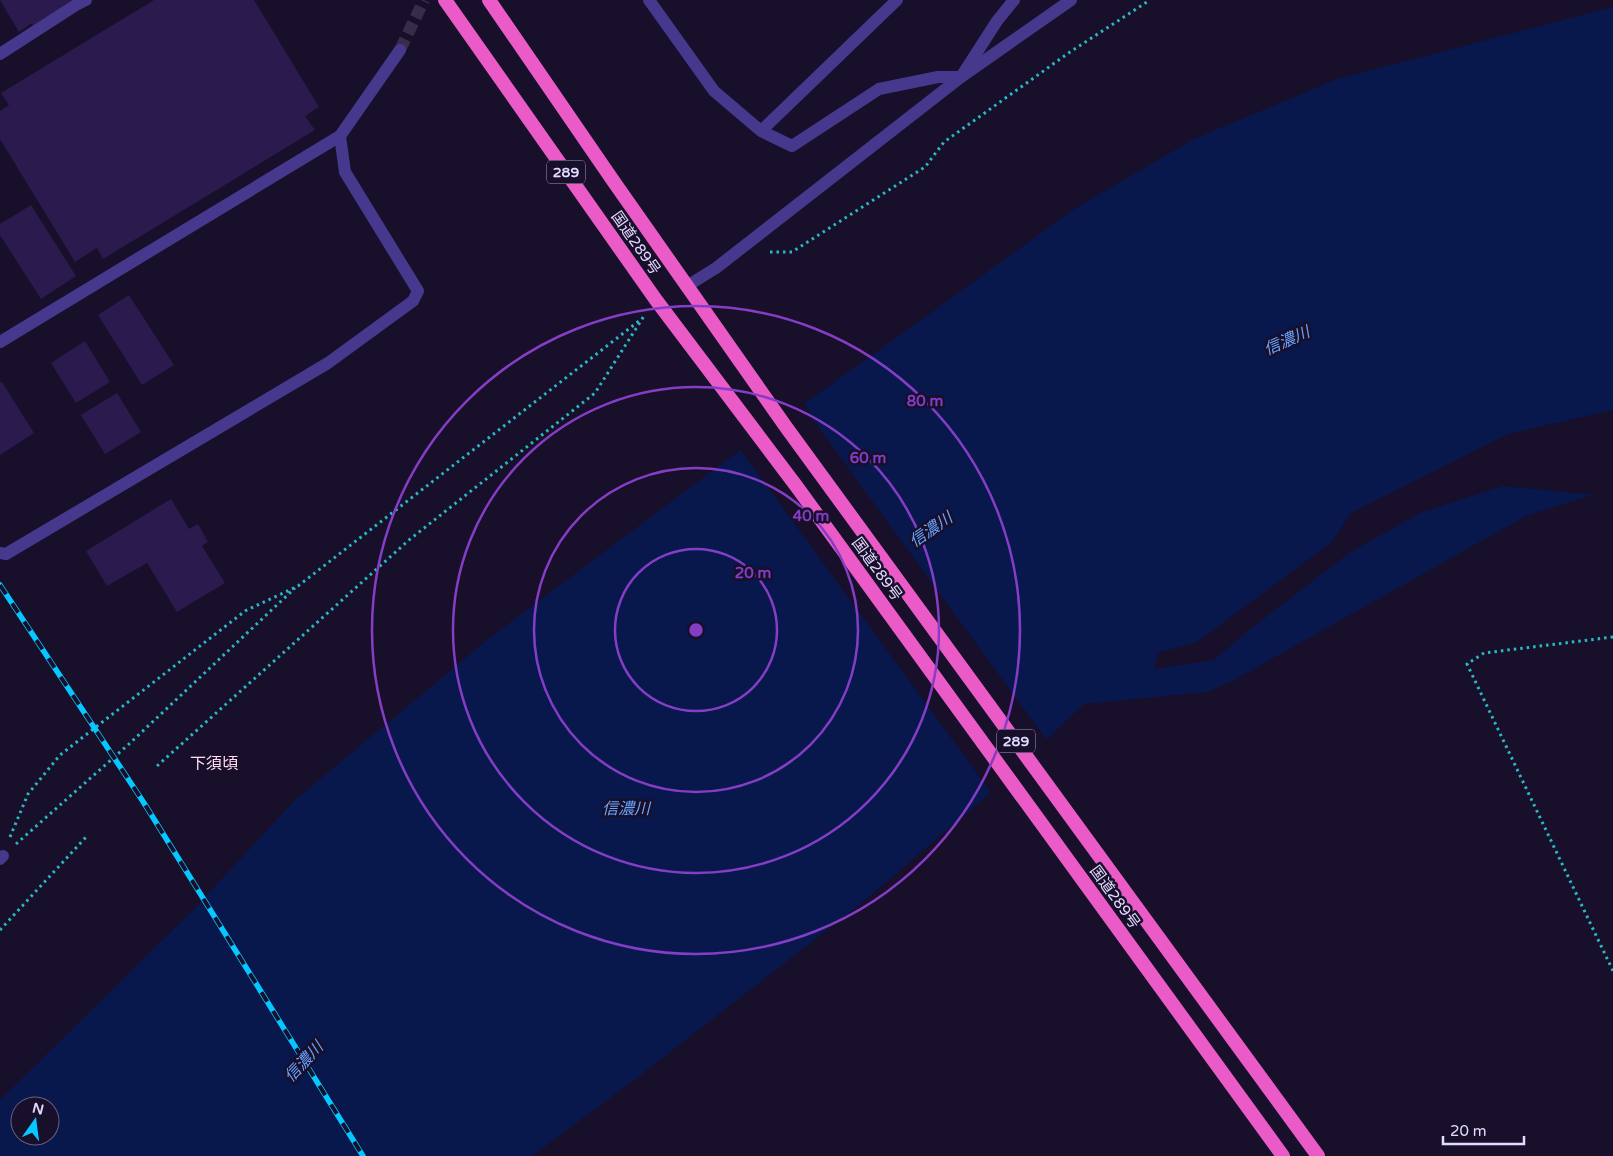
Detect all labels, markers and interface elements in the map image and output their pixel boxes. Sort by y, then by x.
road number: 289 [547,160,585,183]
street label: 国道289号 [608,208,664,278]
water label: 信濃川 [1261,321,1315,360]
text: 80 m [907,392,943,410]
text: 60 m [850,449,886,467]
text: 40 m [793,507,829,525]
water label: 信濃川 [906,507,958,552]
street label: 国道289号 [848,534,906,604]
text: 20 m [735,564,771,582]
centre of rings [687,621,705,639]
road number: 289 [997,729,1035,752]
district label: 下須頃 [190,754,238,774]
water label: 信濃川 [602,799,652,819]
street label: 国道289号 [1086,862,1144,932]
water label: 信濃川 [280,1036,329,1086]
north arrow [10,1096,60,1146]
text: N [31,1099,46,1118]
scale bar [1443,1114,1524,1146]
text: 20 m [1450,1122,1487,1140]

